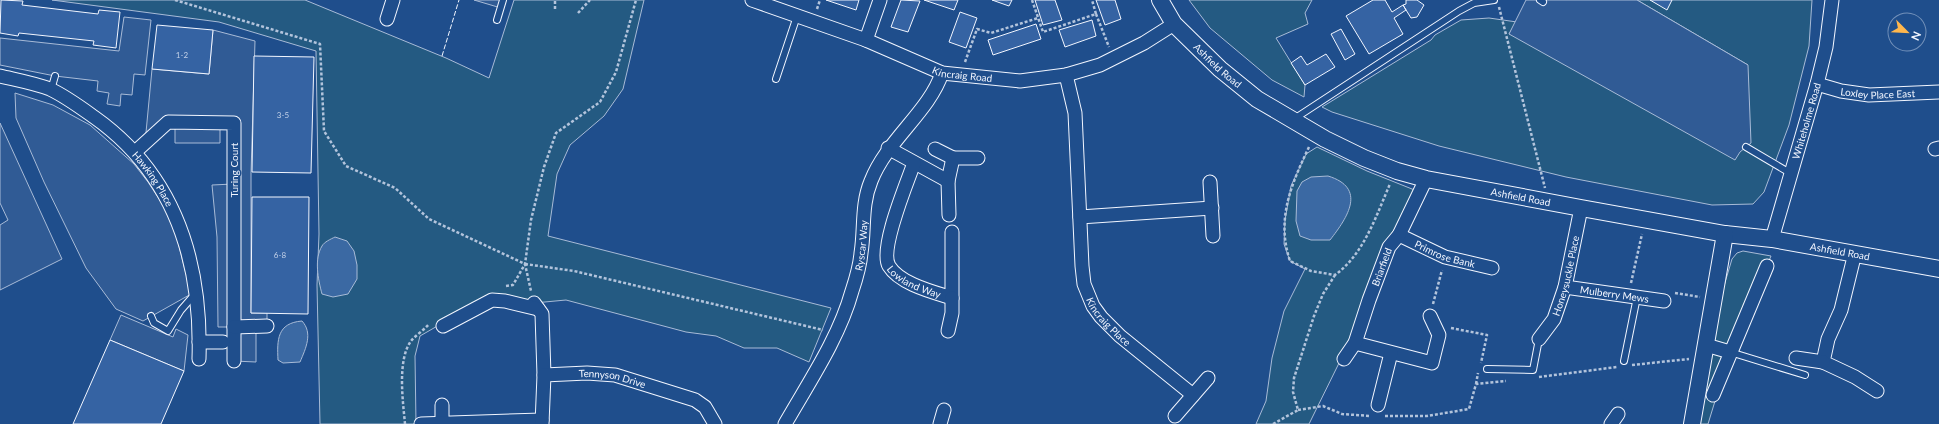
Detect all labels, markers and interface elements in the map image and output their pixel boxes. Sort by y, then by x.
north arrow [1887,12,1927,52]
text: N [1909,30,1924,43]
street label: Ashfield Road [1191,41,1244,90]
house number: 1-2 [176,50,188,60]
street label: Kincraig Road [931,64,993,84]
street label: Whiteholme Road [1790,81,1823,161]
street label: Loxley Place East [1840,85,1916,101]
house number: 3-5 [277,110,289,120]
street label: Turing Court [228,142,240,197]
street label: Hawking Place [130,149,176,208]
street label: Ashfield Road [1490,185,1552,208]
street label: Ryscar Way [852,219,870,272]
street label: Honeysuckle Place [1550,235,1581,317]
street label: Primrose Bank [1413,237,1477,270]
street label: Ashfield Road [1809,240,1871,262]
street label: Briarfield [1369,246,1394,288]
house number: 6-8 [274,250,286,260]
street label: Lowland Way [885,263,943,300]
street label: Mulberry Mews [1579,283,1650,305]
street label: Kincraig Place [1084,296,1133,348]
street label: Tennyson Drive [579,367,647,390]

